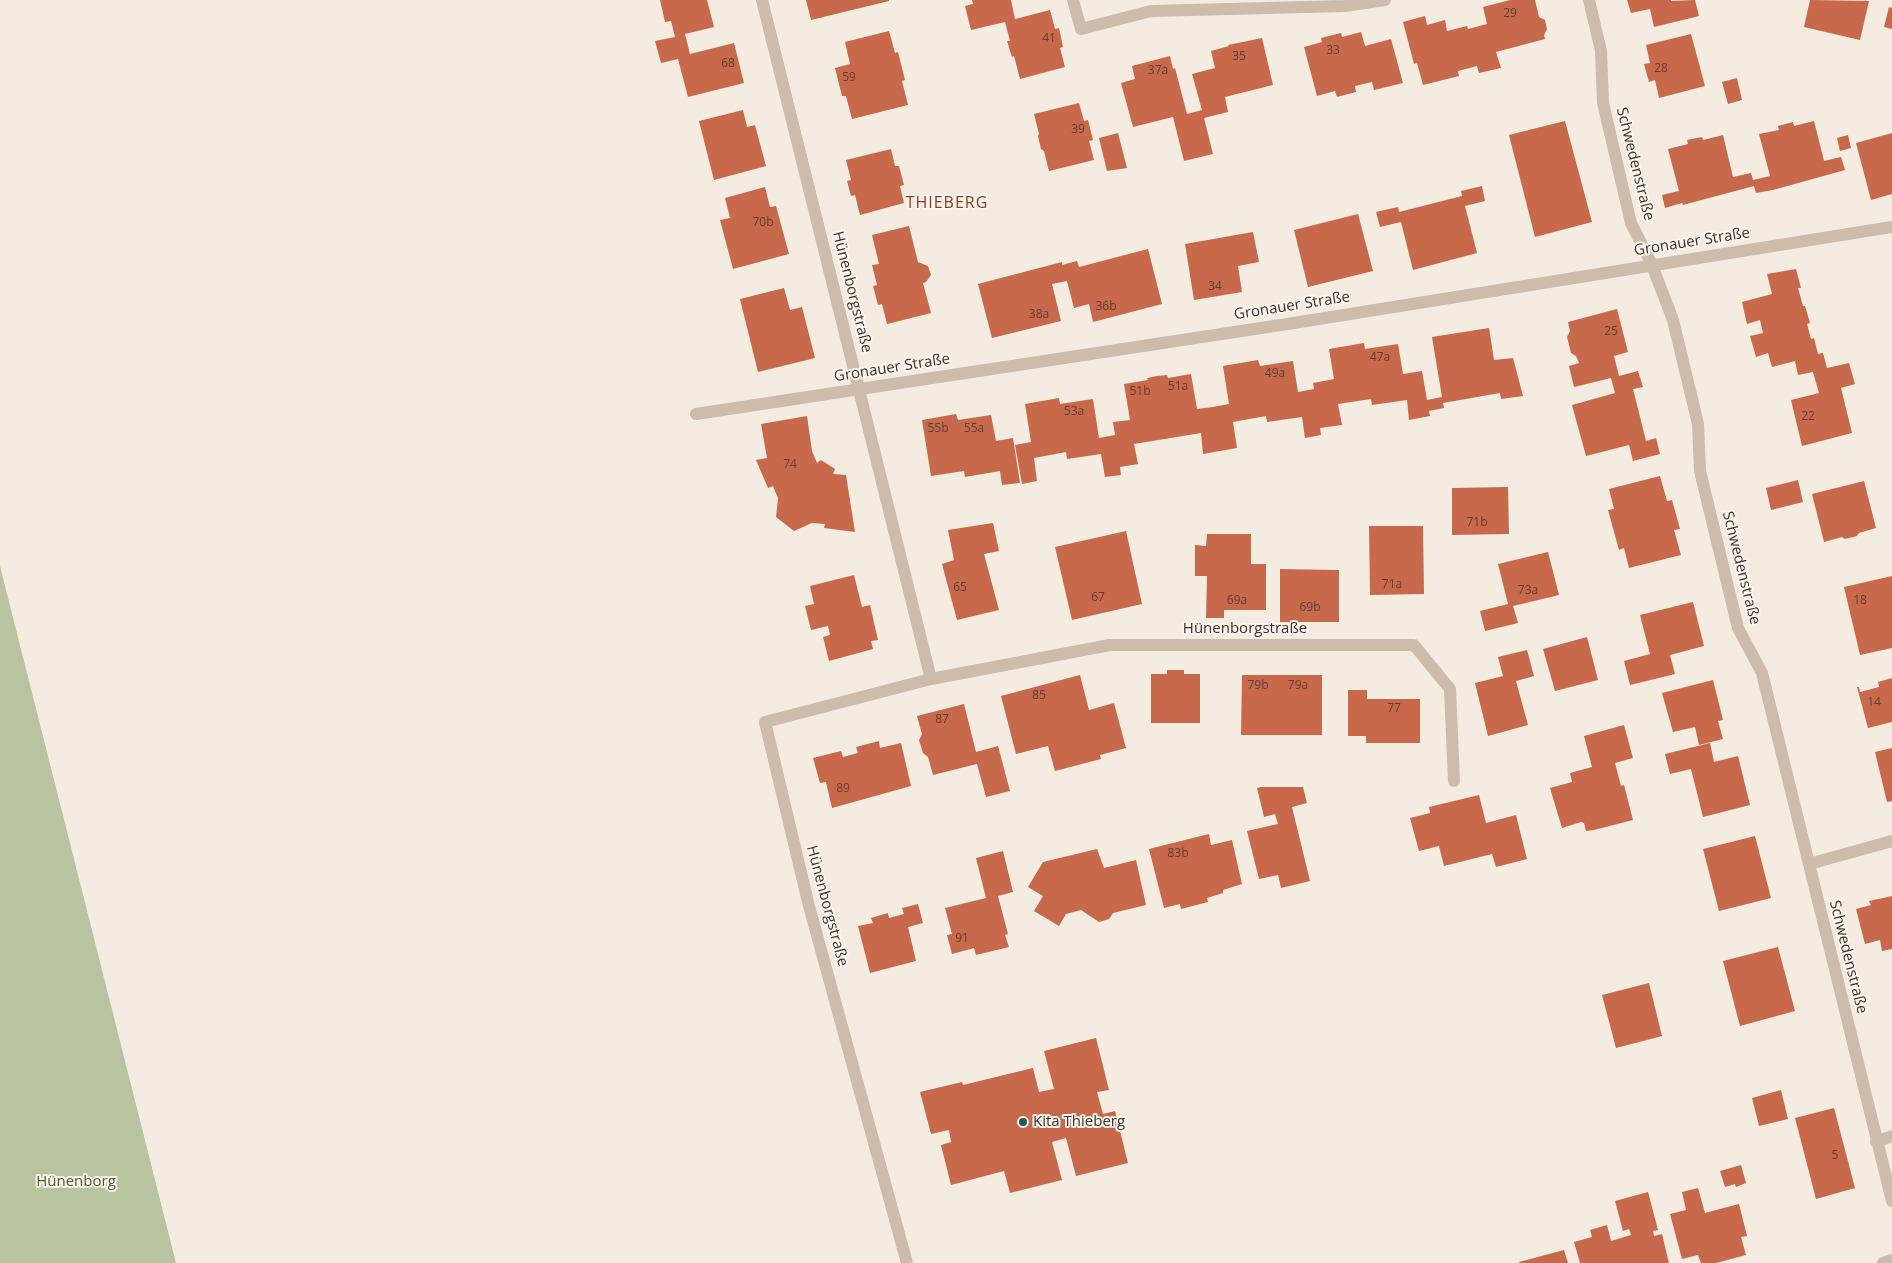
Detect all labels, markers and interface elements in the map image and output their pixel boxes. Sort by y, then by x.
house number: 29 [1503,7,1517,21]
house number: 41 [1042,32,1056,46]
house number: 33 [1326,44,1340,58]
house number: 35 [1232,50,1246,64]
house number: 68 [721,57,735,71]
house number: 28 [1654,62,1668,76]
house number: 37a [1148,64,1168,78]
house number: 59 [842,71,856,85]
street label: Schwedenstraße [1612,105,1658,223]
house number: 39 [1071,123,1085,137]
district label: THIEBERG [905,193,989,213]
house number: 70b [752,216,774,230]
street label: Gronauer Straße [1633,224,1751,260]
street label: Hünenborgstraße [828,230,876,354]
house number: 34 [1208,280,1222,294]
street label: Gronauer Straße [1233,288,1351,324]
house number: 36b [1095,300,1117,314]
house number: 38a [1029,308,1049,322]
house number: 25 [1604,325,1618,339]
street label: Gronauer Straße [833,350,951,386]
house number: 47a [1370,351,1390,365]
house number: 49a [1265,367,1285,381]
house number: 51a [1168,380,1188,394]
house number: 51b [1129,385,1151,399]
house number: 53a [1064,405,1084,419]
house number: 22 [1801,410,1815,424]
house number: 55b [927,422,949,436]
house number: 55a [964,422,984,436]
house number: 74 [783,458,797,472]
street label: Schwedenstraße [1718,509,1764,627]
house number: 71b [1466,516,1488,530]
house number: 71a [1382,578,1402,592]
house number: 65 [953,581,967,595]
house number: 73a [1518,584,1538,598]
house number: 67 [1091,591,1105,605]
house number: 69a [1227,594,1247,608]
house number: 18 [1853,594,1867,608]
house number: 69b [1299,601,1321,615]
street label: Hünenborgstraße [1183,620,1307,638]
house number: 79b [1247,679,1269,693]
house number: 79a [1288,679,1308,693]
house number: 85 [1032,689,1046,703]
house number: 14 [1867,696,1881,710]
house number: 77 [1387,702,1401,716]
house number: 87 [935,713,949,727]
house number: 89 [836,782,850,796]
street label: Hünenborgstraße [802,844,852,968]
house number: 83b [1167,847,1189,861]
street label: Schwedenstraße [1825,898,1871,1016]
house number: 91 [955,932,969,946]
place label: Kita Thieberg [1033,1113,1125,1131]
marker: Kita Thieberg [1017,1116,1029,1128]
house number: 5 [1832,1149,1838,1163]
park label: Hünenborg [36,1173,116,1191]

